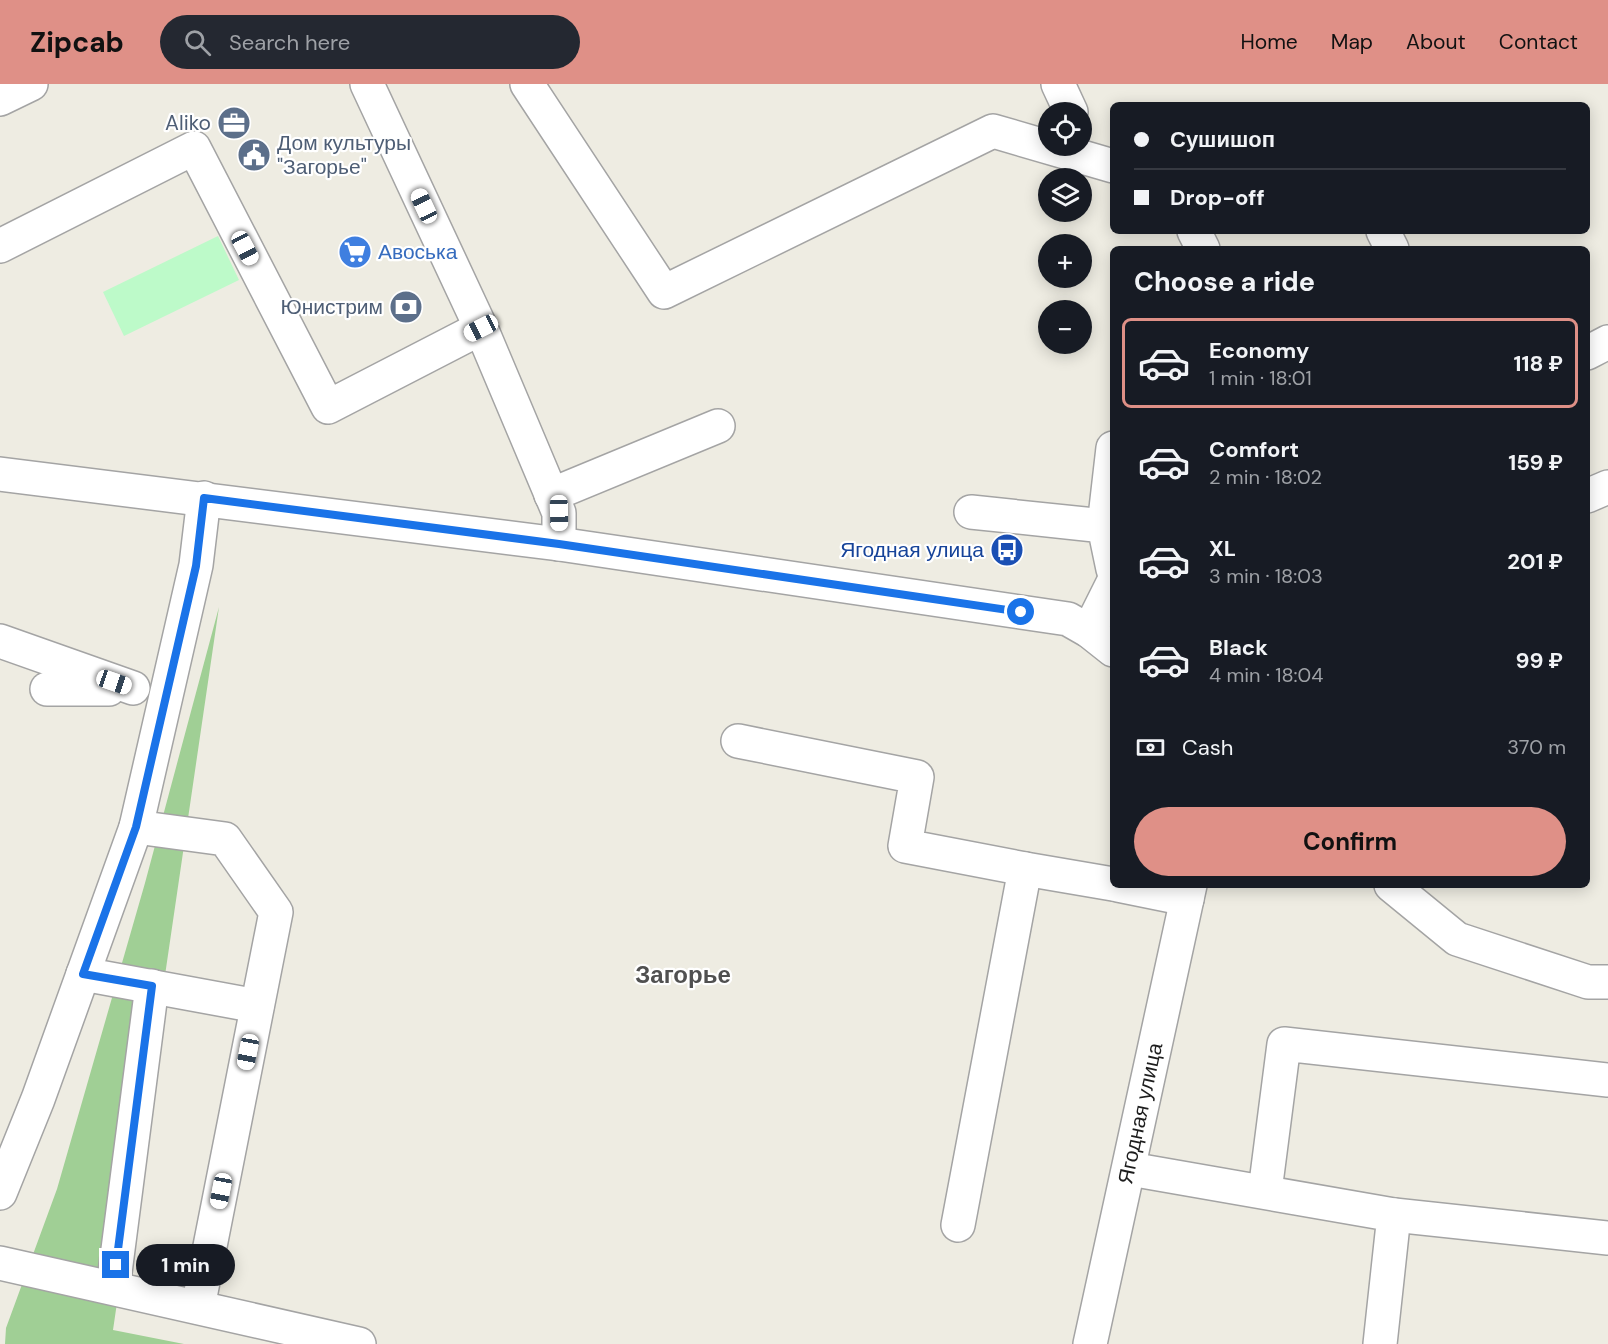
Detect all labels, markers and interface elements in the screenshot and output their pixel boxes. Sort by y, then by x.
search box [160,15,580,69]
text: Zipcab [30,24,124,61]
icon: search [181,26,214,59]
text: Search here [229,28,350,57]
text: Home [1240,28,1298,56]
text: Map [1331,28,1373,56]
text: About [1406,28,1466,56]
text: Contact [1499,28,1578,56]
map controls [1038,102,1092,354]
button: locate [1038,102,1092,156]
office icon: Aliko [216,105,252,141]
place label: Aliko [165,109,211,137]
text: Сушишоп [1170,125,1275,154]
place label: Дом культуры "Загорье" [277,129,411,181]
public building icon: Дом культуры "Загорье" [236,137,272,173]
button: layers [1038,168,1092,222]
text: Drop-off [1170,183,1265,212]
car [408,186,440,226]
car [229,228,261,268]
supermarket icon: Авоська [337,234,373,270]
button: + [1038,234,1092,288]
place label: Авоська [378,238,458,266]
text: Choose a ride [1134,264,1315,299]
bank icon: Юнистрим [388,289,424,325]
place label: Юнистрим [280,293,383,321]
button: − [1038,300,1092,354]
car [461,312,501,344]
icon: car [1137,336,1191,390]
text: Economy [1209,336,1309,365]
text: 118 ₽ [1513,349,1563,378]
text: 1 min · 18:01 [1209,365,1312,391]
icon: car [1137,435,1191,489]
text: Comfort [1209,435,1299,464]
text: 159 ₽ [1508,448,1563,477]
text: 2 min · 18:02 [1209,464,1322,490]
car [550,495,568,531]
bus stop icon: Ягодная улица [989,532,1025,568]
icon: car [1137,534,1191,588]
text: XL [1209,534,1236,563]
place label: Ягодная улица [840,536,984,564]
text: 201 ₽ [1507,547,1563,576]
text: 3 min · 18:03 [1209,563,1323,589]
route start [1007,598,1034,625]
icon: car [1137,633,1191,687]
text: Black [1209,633,1268,662]
text: 99 ₽ [1516,646,1563,675]
text: 4 min · 18:04 [1209,662,1323,688]
car [94,668,134,696]
icon: cash [1134,731,1167,764]
text: Cash [1182,733,1233,762]
text: 370 m [1507,734,1566,760]
button: Confirm [1134,807,1566,876]
district label: Загорье [635,959,731,990]
car [236,1033,260,1071]
street label: Ягодная улица [1111,1040,1169,1187]
car [209,1172,233,1210]
callout: 1 min [137,1244,236,1286]
route end [102,1251,129,1278]
text: 1 min [161,1252,210,1278]

